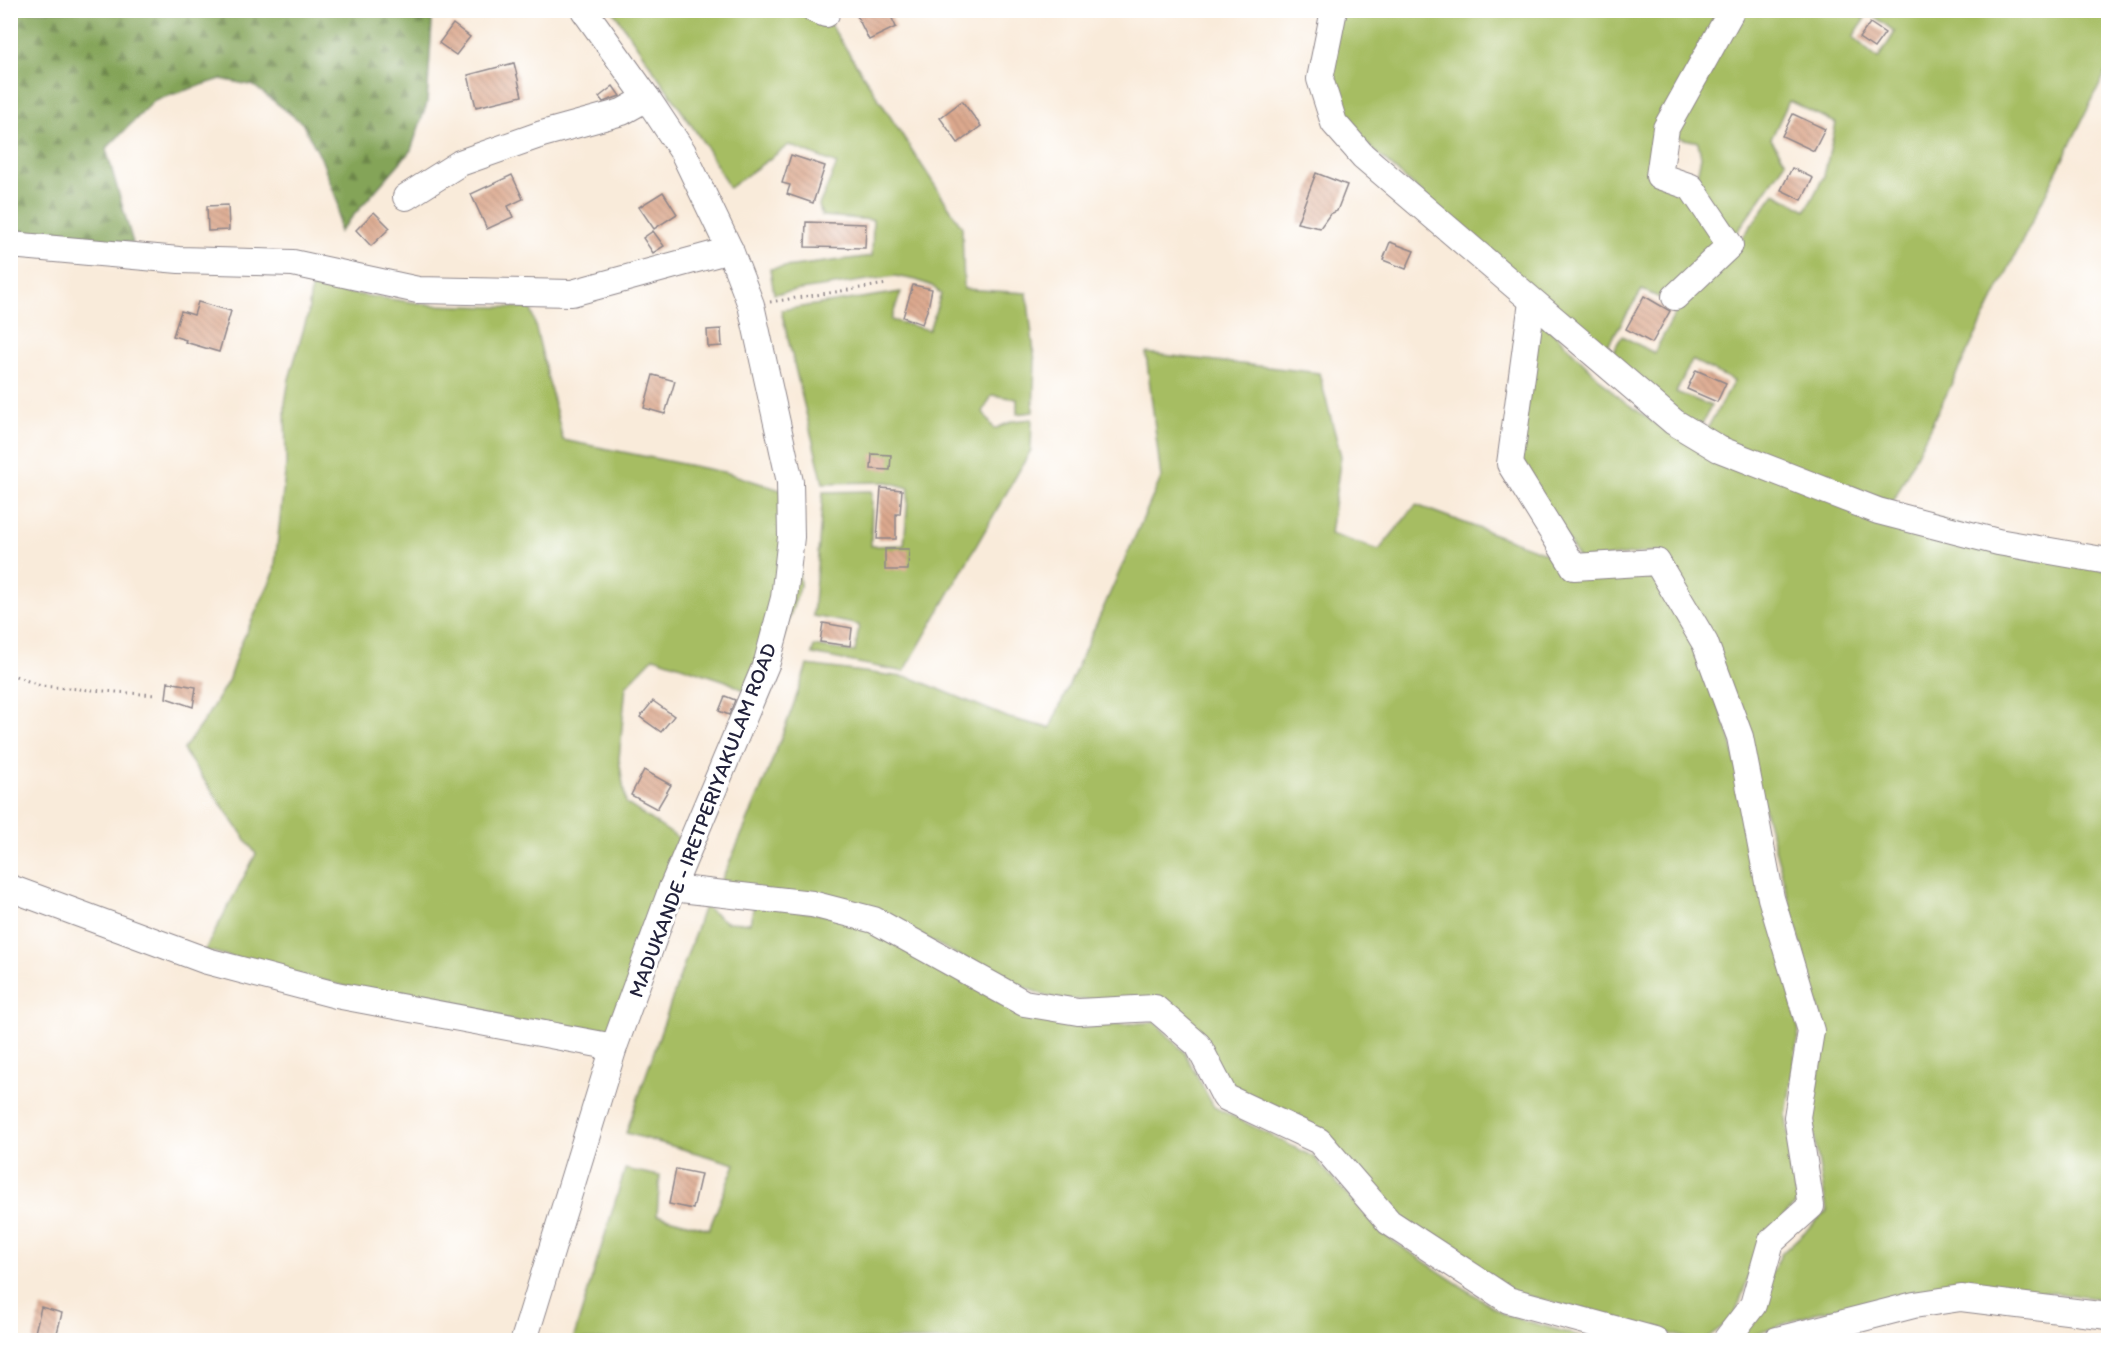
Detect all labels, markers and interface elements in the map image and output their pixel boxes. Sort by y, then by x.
street label: MADUKANDE - IRETPERIYAKULAM ROAD [623,639,781,1001]

